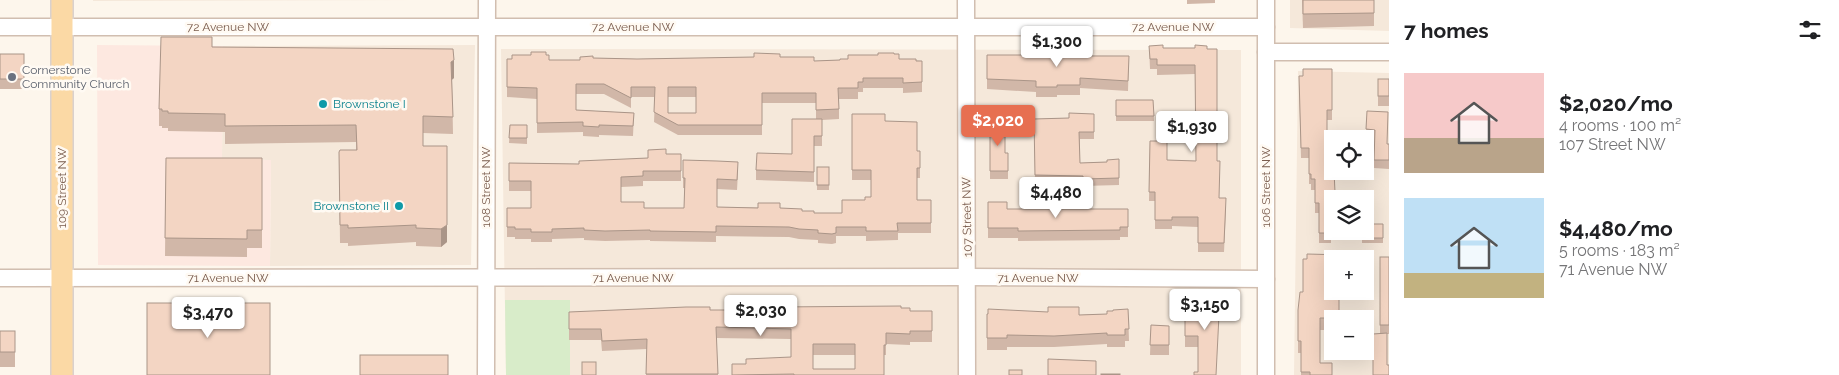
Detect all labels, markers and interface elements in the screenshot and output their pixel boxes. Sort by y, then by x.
icon: filters [1796,16,1824,44]
text: 7 homes [1404,18,1489,43]
street label: 72 Avenue NW [187,20,270,34]
street label: 72 Avenue NW [592,20,675,34]
street label: 72 Avenue NW [1132,20,1215,34]
pin: $1,300 [1016,26,1098,68]
text: $1,300 [1032,32,1082,51]
place label: Cornerstone Community Church [22,63,129,91]
marker: Cornerstone Community Church [6,71,18,83]
text: $2,020/mo [1559,91,1673,116]
icon: home [1444,93,1504,153]
place label: Brownstone I [333,97,406,111]
marker: Brownstone I [317,98,329,110]
pin: $2,020 [957,104,1039,147]
pin: $1,930 [1151,110,1233,153]
text: $2,020 [972,111,1024,130]
text: 4 rooms · 100 m² [1559,116,1681,135]
text: $1,930 [1167,117,1217,136]
map controls [1324,130,1374,360]
button: locate [1324,130,1374,180]
text: 107 Street NW [1559,135,1666,154]
street label: 108 Street NW [479,146,493,227]
street label: 106 Street NW [1259,146,1273,227]
street label: 109 Street NW [55,147,69,228]
street label: 107 Street NW [959,176,975,257]
pin: $4,480 [1015,176,1097,219]
text: $4,480 [1030,183,1082,202]
button: layers [1324,190,1374,240]
place label: Brownstone II [313,199,389,213]
marker: Brownstone II [393,200,405,212]
text: $4,480/mo [1559,216,1673,241]
icon: home [1444,218,1504,278]
text: 5 rooms · 183 m² [1559,241,1680,260]
button: + [1324,250,1374,300]
text: 71 Avenue NW [1559,260,1667,279]
street label: 71 Avenue NW [187,271,269,285]
street label: 71 Avenue NW [592,271,674,285]
street label: 71 Avenue NW [997,271,1079,285]
pin: $3,150 [1164,288,1246,331]
pin: $2,030 [720,294,802,337]
text: $3,150 [1180,295,1230,314]
pin: $3,470 [167,296,249,339]
text: $2,030 [735,301,787,320]
text: $3,470 [183,303,233,322]
button: − [1324,310,1374,360]

